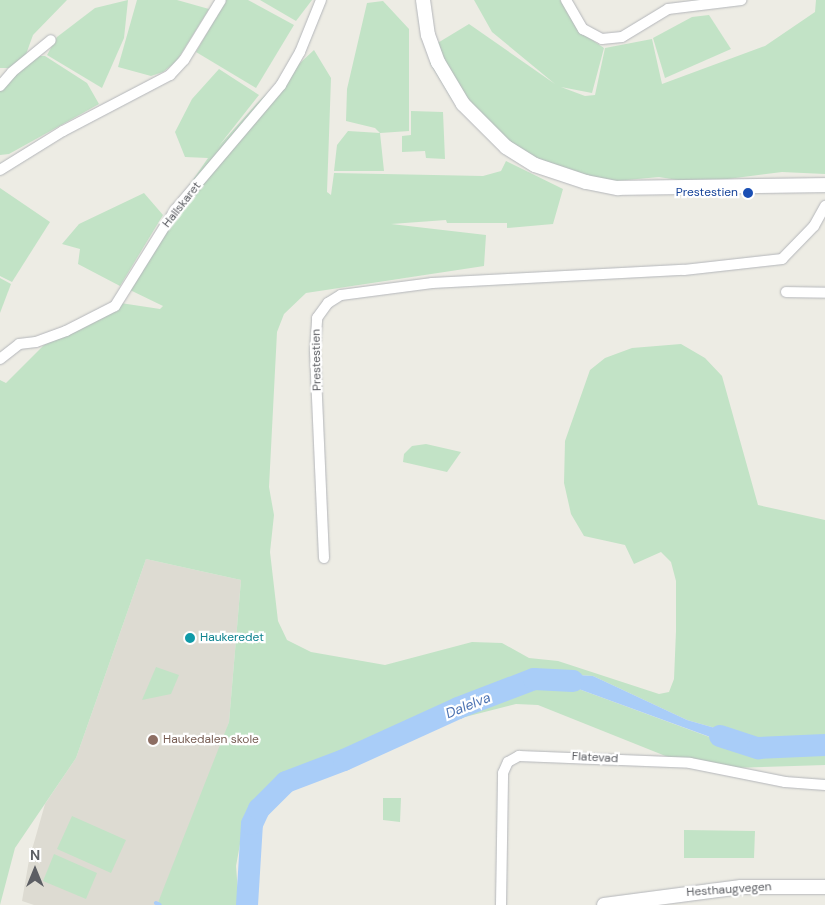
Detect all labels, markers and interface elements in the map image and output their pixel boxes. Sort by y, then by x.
street label: Hallskaret [160,179,204,231]
place label: Prestestien [676,186,738,200]
marker: Prestestien [742,187,754,199]
street label: Prestestien [309,329,325,391]
place label: Haukeredet [200,631,264,645]
marker: Haukeredet [184,632,196,644]
water label: Dalelva [443,688,493,722]
place label: Haukedalen skole [163,733,259,747]
marker: Haukedalen skole [147,734,159,746]
street label: Flatevad [571,750,619,766]
north arrow [10,845,60,895]
text: N [30,846,40,864]
street label: Hesthaugvegen [686,880,772,900]

